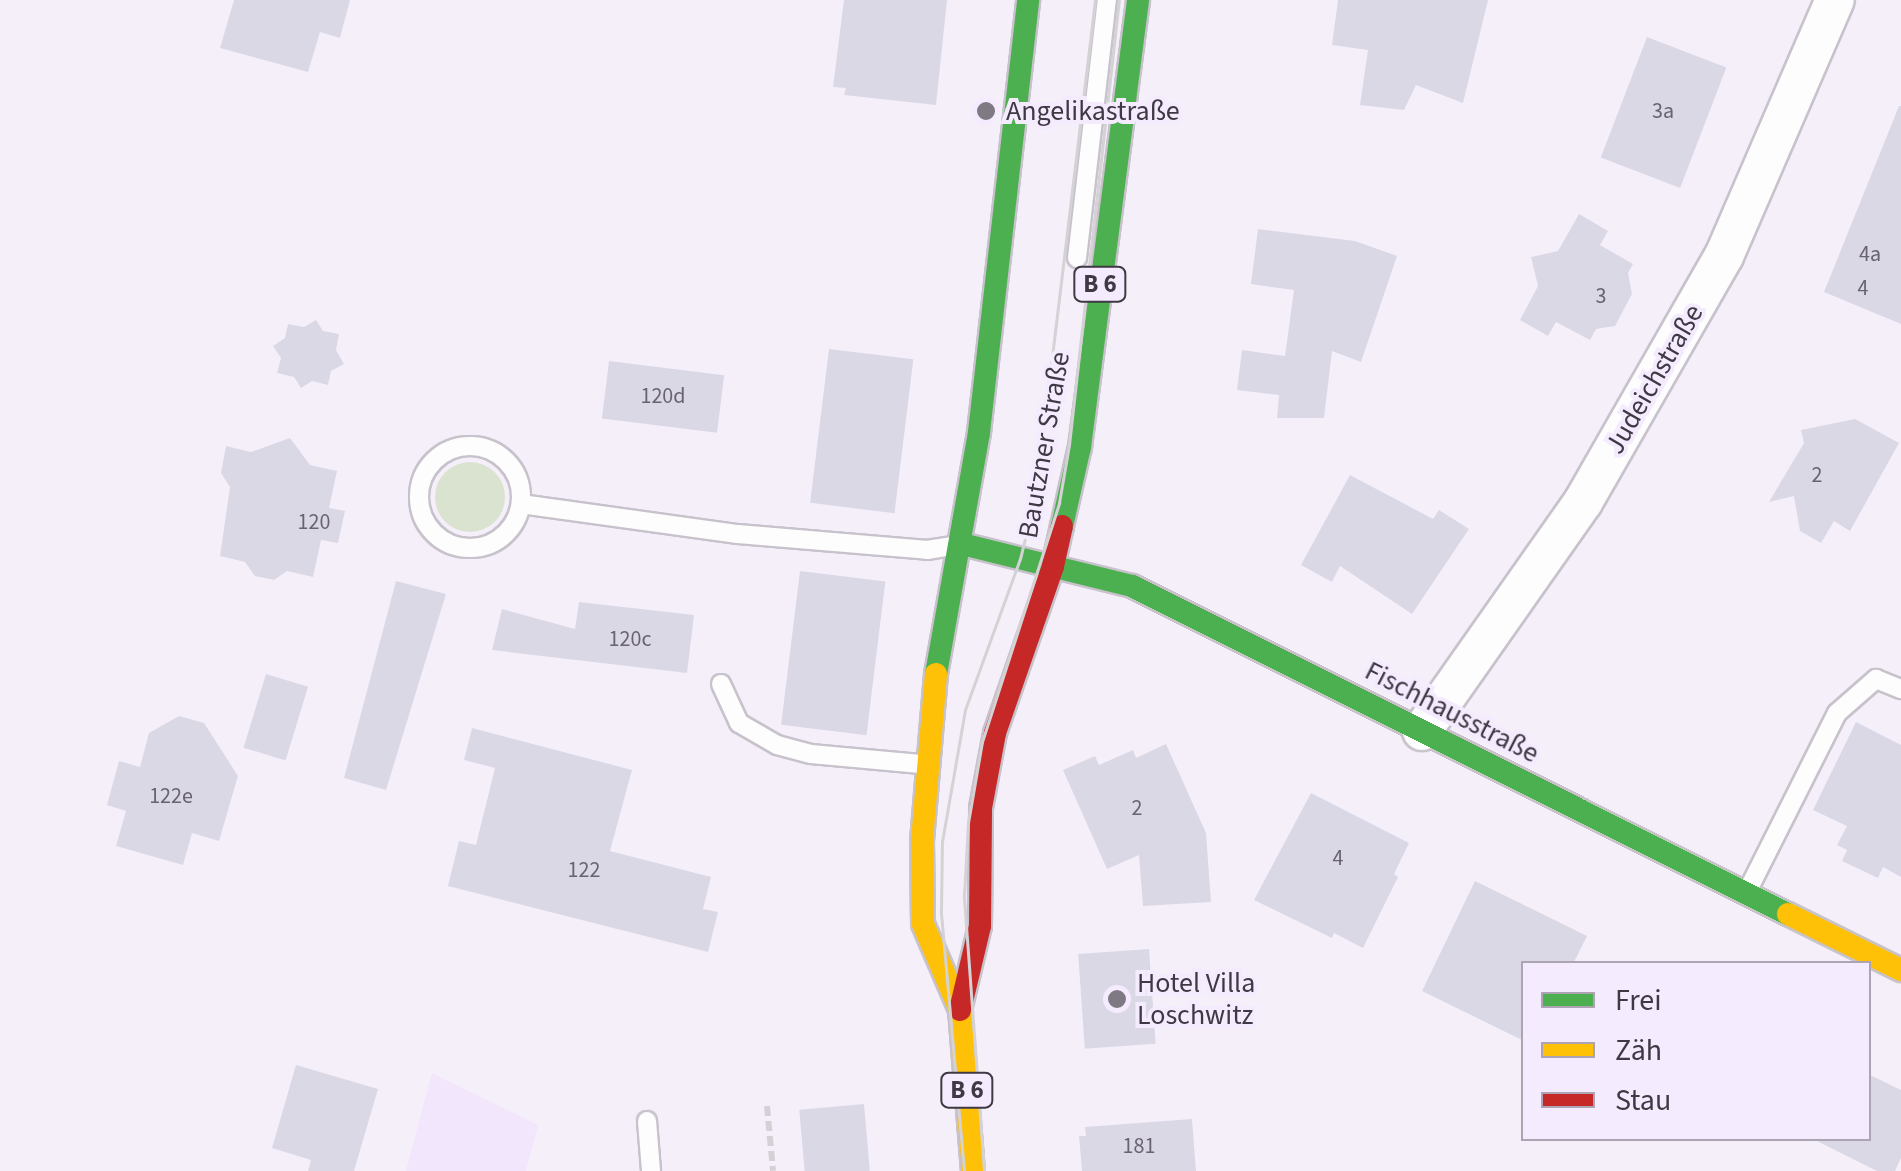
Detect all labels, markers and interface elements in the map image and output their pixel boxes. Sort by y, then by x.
place label: Angelikastraße [1006,94,1180,128]
house number: 3a [1652,99,1674,125]
marker: Angelikastraße [975,100,997,122]
house number: 4a [1859,242,1881,268]
road number: B 6 [1072,264,1128,304]
house number: 4 [1858,276,1868,302]
house number: 3 [1596,284,1606,310]
street label: Judeichstraße [1598,298,1710,460]
street label: Bautzner Straße [1011,349,1077,541]
house number: 120d [640,384,686,410]
house number: 2 [1812,463,1822,489]
house number: 120 [298,510,330,536]
house number: 120c [609,627,651,653]
street label: Fischhausstraße [1359,654,1545,770]
house number: 122e [149,784,193,810]
house number: 2 [1132,796,1142,822]
house number: 4 [1333,846,1343,872]
house number: 122 [568,858,600,884]
legend [1521,961,1871,1141]
place label: Hotel Villa Loschwitz [1137,966,1255,1032]
text: Frei [1615,979,1662,1022]
marker: Hotel Villa Loschwitz [1106,988,1128,1010]
text: Zäh [1615,1029,1662,1072]
road number: B 6 [940,1070,994,1110]
text: Stau [1615,1079,1671,1122]
house number: 181 [1123,1134,1155,1160]

